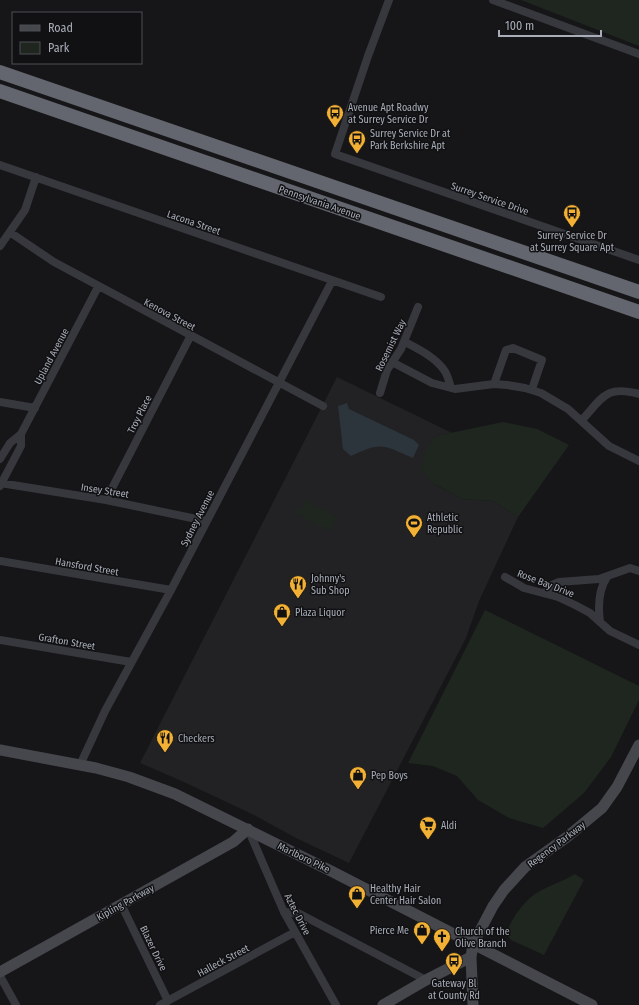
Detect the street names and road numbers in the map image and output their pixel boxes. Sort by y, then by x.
street label: Surrey Service Drive [449,180,530,218]
street label: Pennsylvania Avenue [277,183,362,223]
street label: Lacona Street [165,208,223,238]
street label: Kenova Street [142,296,198,334]
street label: Rosemist Way [373,317,409,373]
street label: Upland Avenue [32,326,72,387]
street label: Troy Place [125,393,155,436]
street label: Insey Street [80,481,130,501]
street label: Sydney Avenue [179,488,217,549]
street label: Hansford Street [54,555,120,579]
street label: Rose Bay Drive [515,568,576,600]
street label: Grafton Street [37,631,97,653]
street label: Regency Parkway [525,819,588,870]
street label: Marlboro Pike [275,840,332,876]
street label: Kipling Parkway [95,882,157,924]
street label: Aztec Drive [282,892,313,937]
street label: Blazer Drive [137,924,169,973]
street label: Halleck Street [196,942,252,980]

